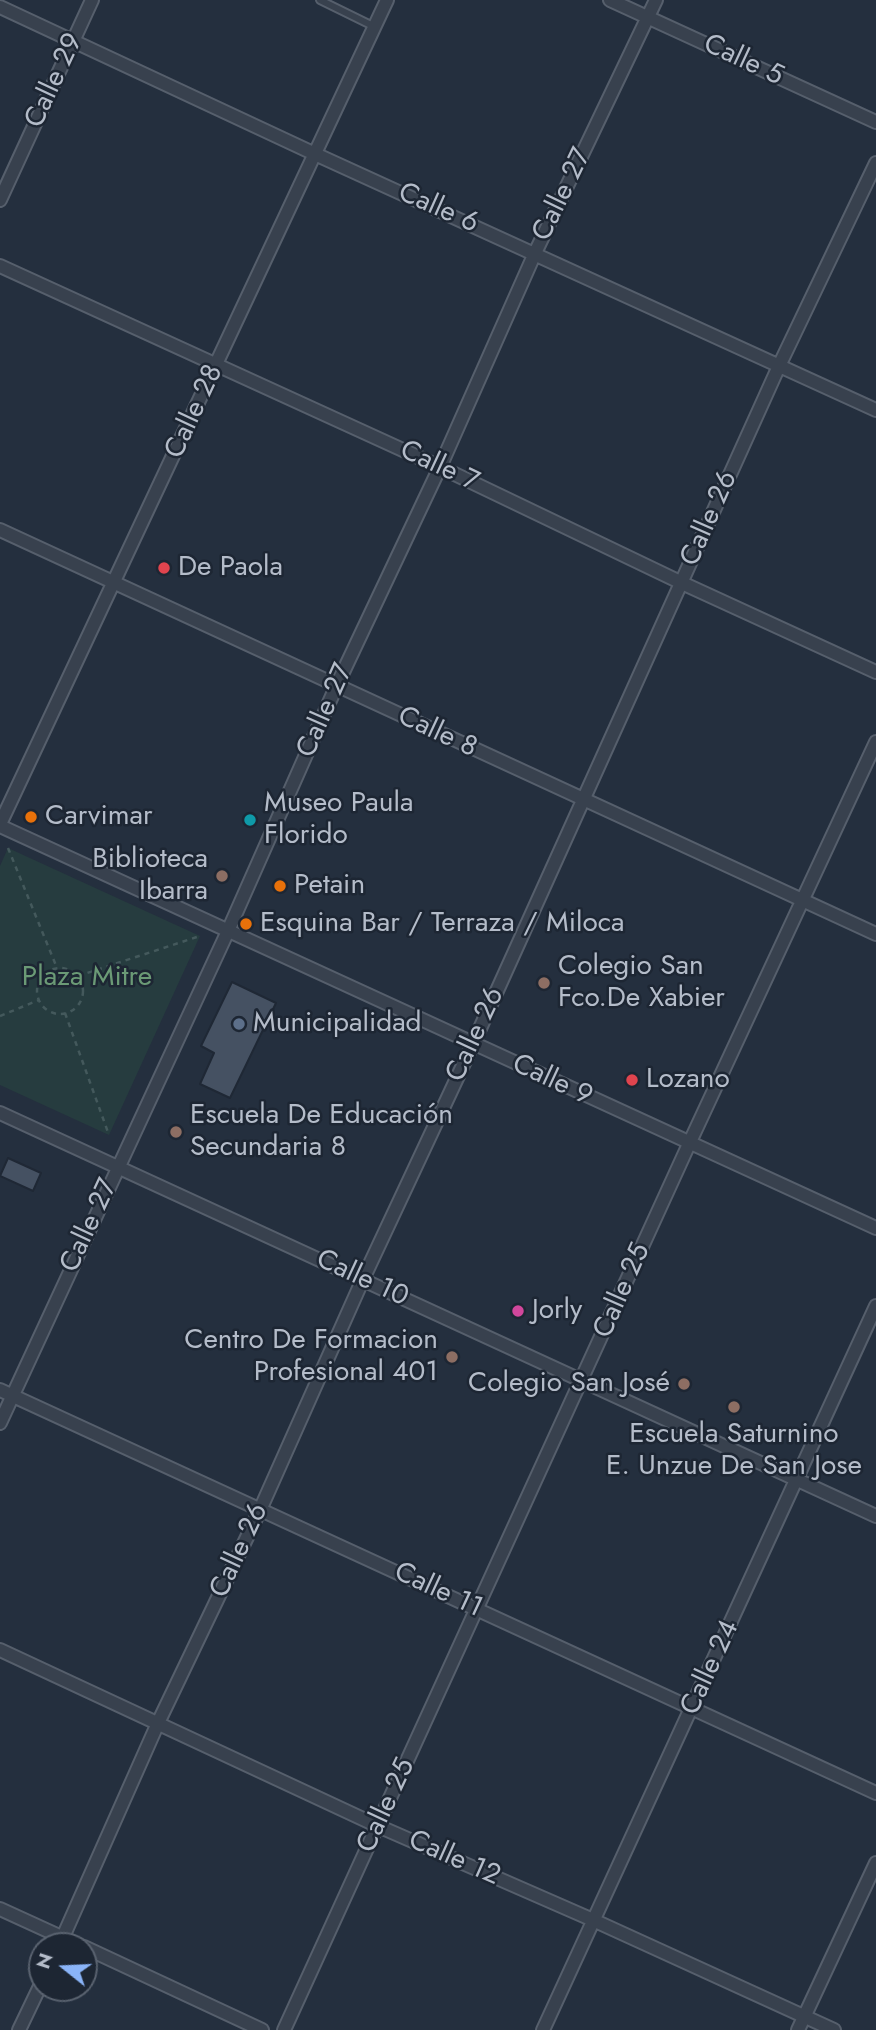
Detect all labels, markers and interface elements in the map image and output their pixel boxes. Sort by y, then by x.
street label: Calle 29 [19,28,91,134]
street label: Calle 5 [698,28,788,94]
street label: Calle 27 [526,143,600,247]
street label: Calle 6 [393,176,483,242]
street label: Calle 28 [159,360,231,464]
street label: Calle 7 [394,434,484,500]
street label: Calle 26 [674,466,746,572]
place label: De Paola [178,551,283,585]
marker: De Paola [156,560,172,576]
street label: Calle 27 [291,659,361,763]
street label: Calle 8 [392,700,482,766]
place label: Museo Paula Florido [264,787,413,853]
place label: Carvimar [45,800,153,834]
marker: Carvimar [23,809,39,825]
marker: Museo Paula Florido [242,812,258,828]
place label: Biblioteca Ibarra [92,843,208,909]
marker: Biblioteca Ibarra [214,868,230,884]
place label: Petain [294,869,365,903]
marker: Petain [272,878,288,894]
place label: Esquina Bar / Terraza / Miloca [260,907,625,941]
marker: Esquina Bar / Terraza / Miloca [238,916,254,932]
place label: Colegio San Fco.De Xabier [558,950,725,1016]
park label: Plaza Mitre [22,961,152,995]
marker: Colegio San Fco.De Xabier [536,975,552,991]
street label: Calle 26 [440,982,512,1088]
place label: Municipalidad [253,1007,422,1041]
marker: Municipalidad [231,1016,247,1032]
street label: Calle 9 [507,1048,597,1114]
place label: Lozano [646,1063,730,1097]
marker: Lozano [624,1072,640,1088]
place label: Escuela De Educación Secundaria 8 [190,1099,453,1165]
marker: Escuela De Educación Secundaria 8 [168,1124,184,1140]
street label: Calle 27 [54,1174,126,1278]
street label: Calle 25 [587,1238,659,1344]
street label: Calle 10 [311,1243,413,1315]
place label: Jorly [532,1294,582,1328]
marker: Jorly [510,1303,526,1319]
place label: Centro De Formacion Profesional 401 [184,1324,438,1390]
marker: Centro De Formacion Profesional 401 [444,1349,460,1365]
place label: Colegio San José [468,1367,670,1401]
marker: Colegio San José [676,1376,692,1392]
marker: Escuela Saturnino E. Unzue De San Jose [726,1399,742,1415]
place label: Escuela Saturnino E. Unzue De San Jose [606,1418,862,1484]
street label: Calle 26 [204,1498,276,1604]
street label: Calle 11 [389,1556,487,1626]
street label: Calle 24 [675,1615,747,1721]
street label: Calle 25 [351,1754,423,1858]
street label: Calle 12 [403,1824,505,1894]
north arrow [28,1932,98,2002]
text: N [29,1950,60,1972]

